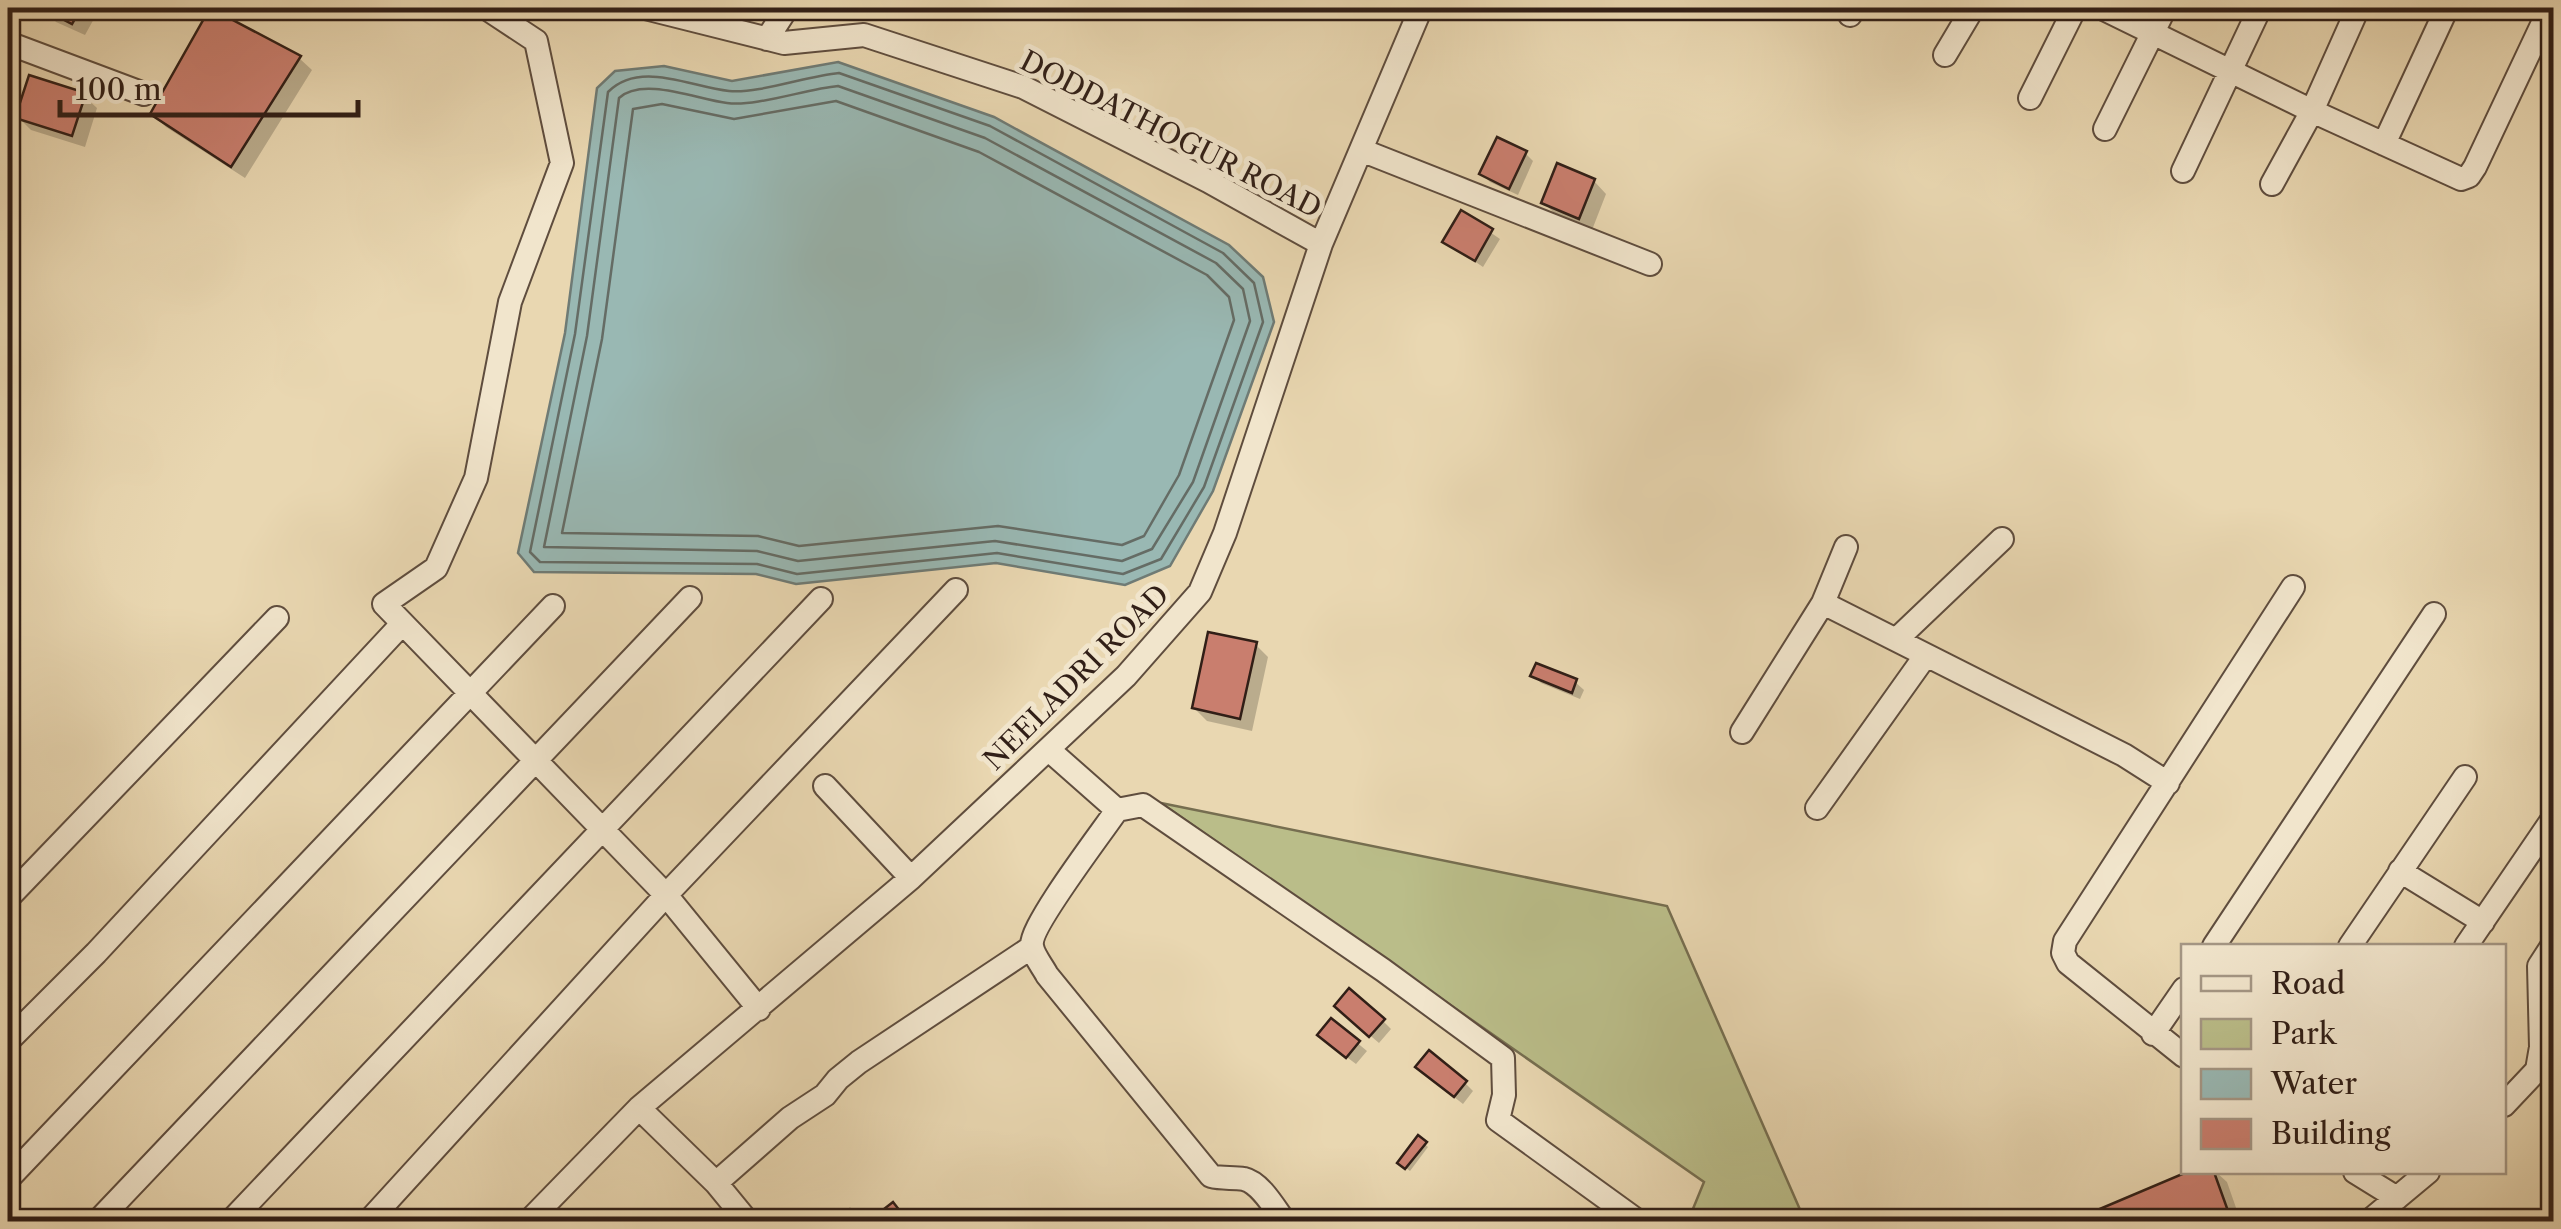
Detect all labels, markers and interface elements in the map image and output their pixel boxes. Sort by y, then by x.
street label: DODDATHOGUR ROAD [1015,43,1327,225]
scale bar [60,55,358,117]
text: 100 m [75,71,162,108]
street label: NEELADRI ROAD [976,577,1176,777]
legend [2181,944,2506,1174]
text: Road [2271,965,2345,1002]
text: Park [2271,1015,2338,1052]
text: Water [2270,1065,2357,1102]
text: Building [2271,1115,2391,1152]

